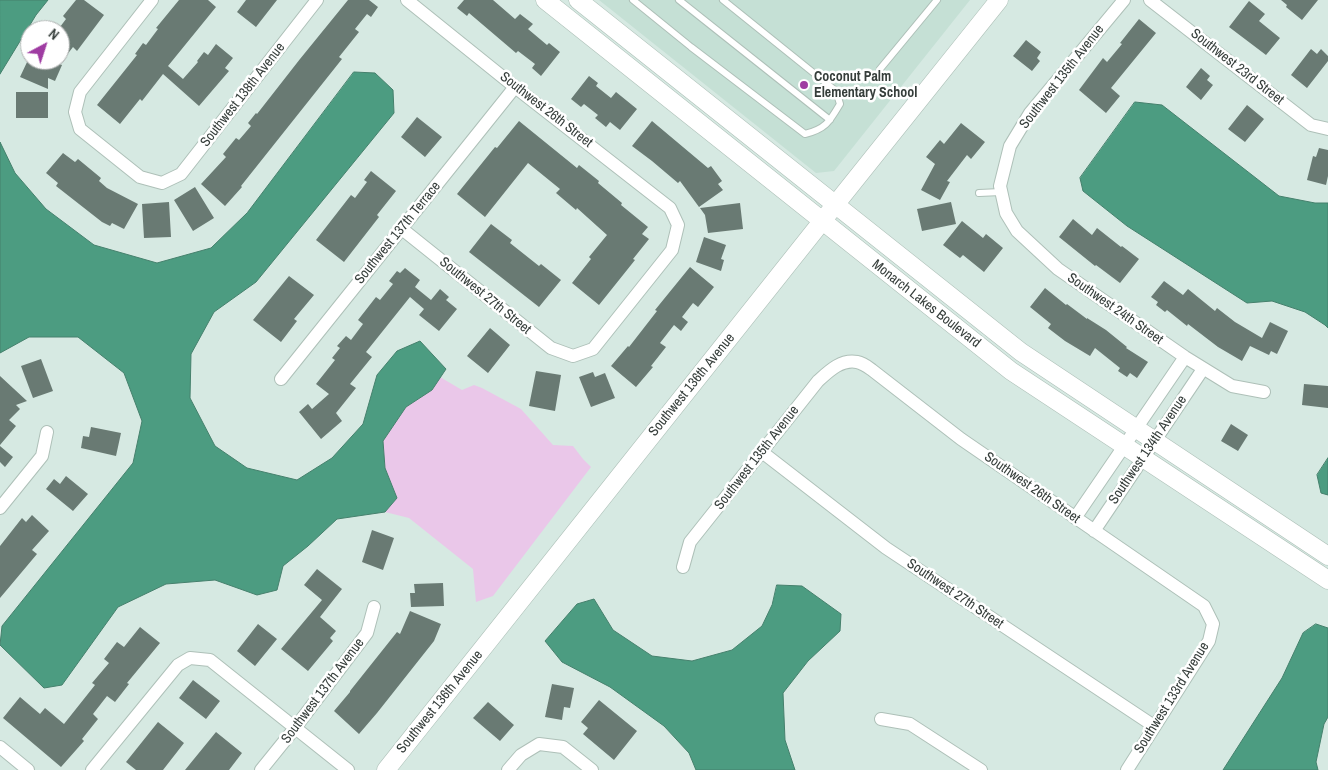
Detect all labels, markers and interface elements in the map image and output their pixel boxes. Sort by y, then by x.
north arrow [20,20,70,70]
street label: Southwest 135th Avenue [1016,22,1108,132]
text: N [45,25,63,44]
street label: Southwest 23rd Street [1187,25,1287,109]
street label: Southwest 138th Avenue [197,40,289,150]
street label: Southwest 26th Street [496,69,596,151]
place label: Coconut Palm Elementary School [814,69,917,102]
marker: Coconut Palm Elementary School [798,79,810,91]
street label: Southwest 137th Terrace [352,178,444,288]
street label: Southwest 27th Street [436,254,534,338]
street label: Monarch Lakes Boulevard [868,256,984,352]
street label: Southwest 24th Street [1064,270,1166,348]
street label: Southwest 136th Avenue [645,330,739,440]
street label: Southwest 134th Avenue [1105,392,1191,508]
street label: Southwest 135th Avenue [711,403,803,513]
street label: Southwest 26th Street [981,449,1083,527]
street label: Southwest 27th Street [903,555,1007,633]
street label: Southwest 137th Avenue [278,635,368,747]
street label: Southwest 133rd Avenue [1131,639,1213,757]
street label: Southwest 136th Avenue [393,647,487,757]

